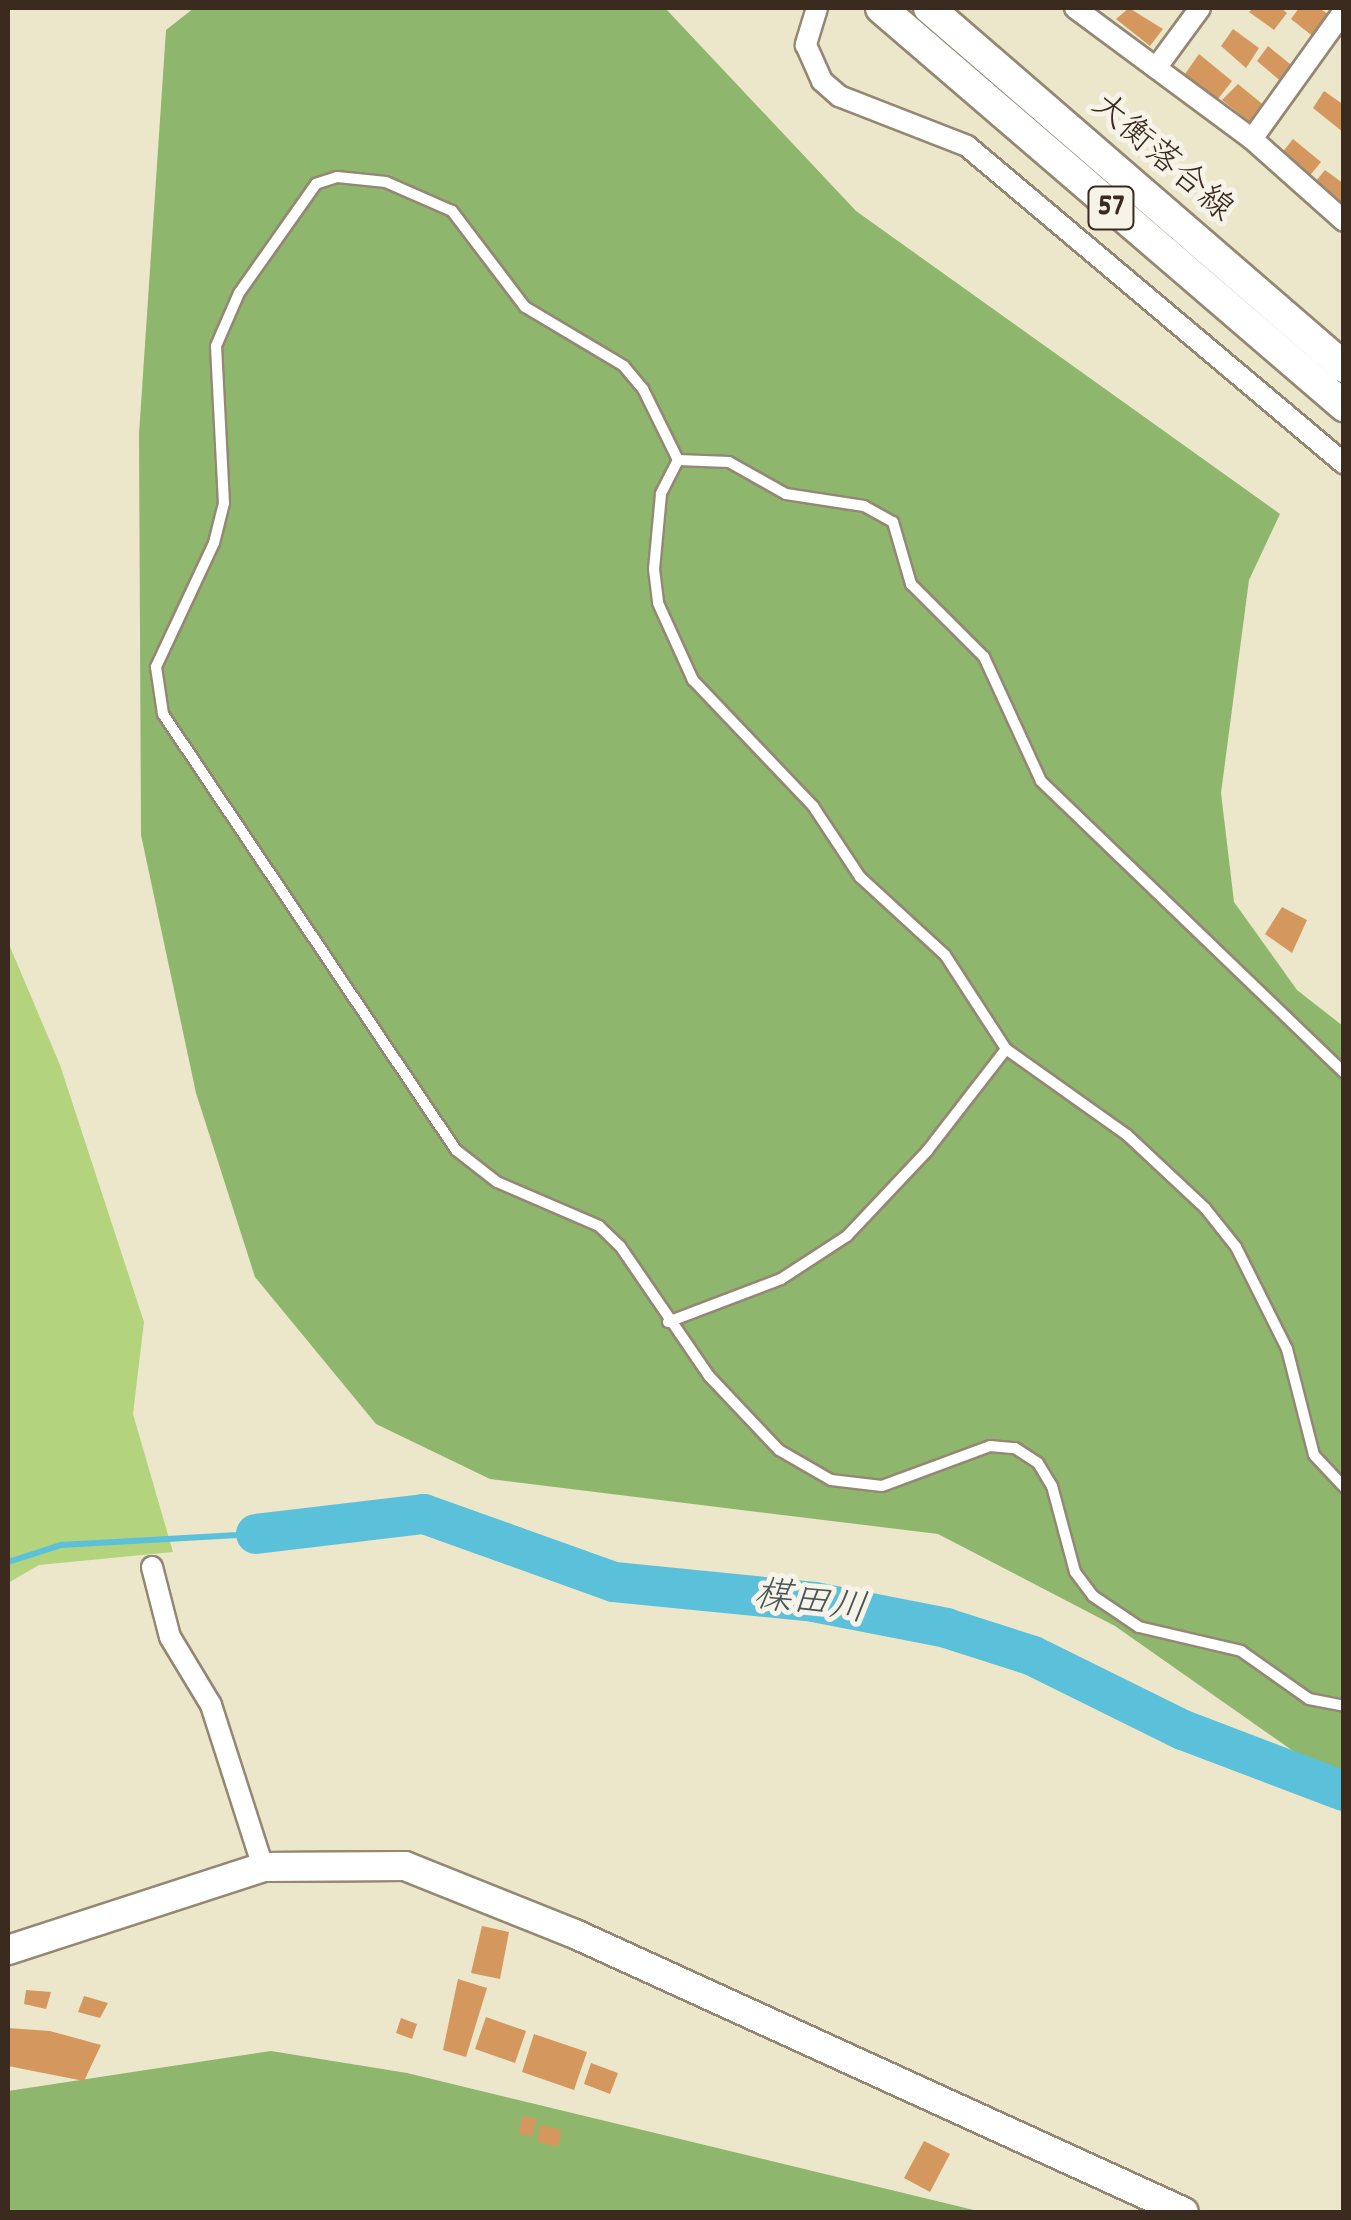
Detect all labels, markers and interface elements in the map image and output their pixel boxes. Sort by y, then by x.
street label: 大衡落合線 [1081,86,1241,232]
road number: 57 [1086,181,1136,235]
water label: 楳田川 [750,1574,870,1636]

